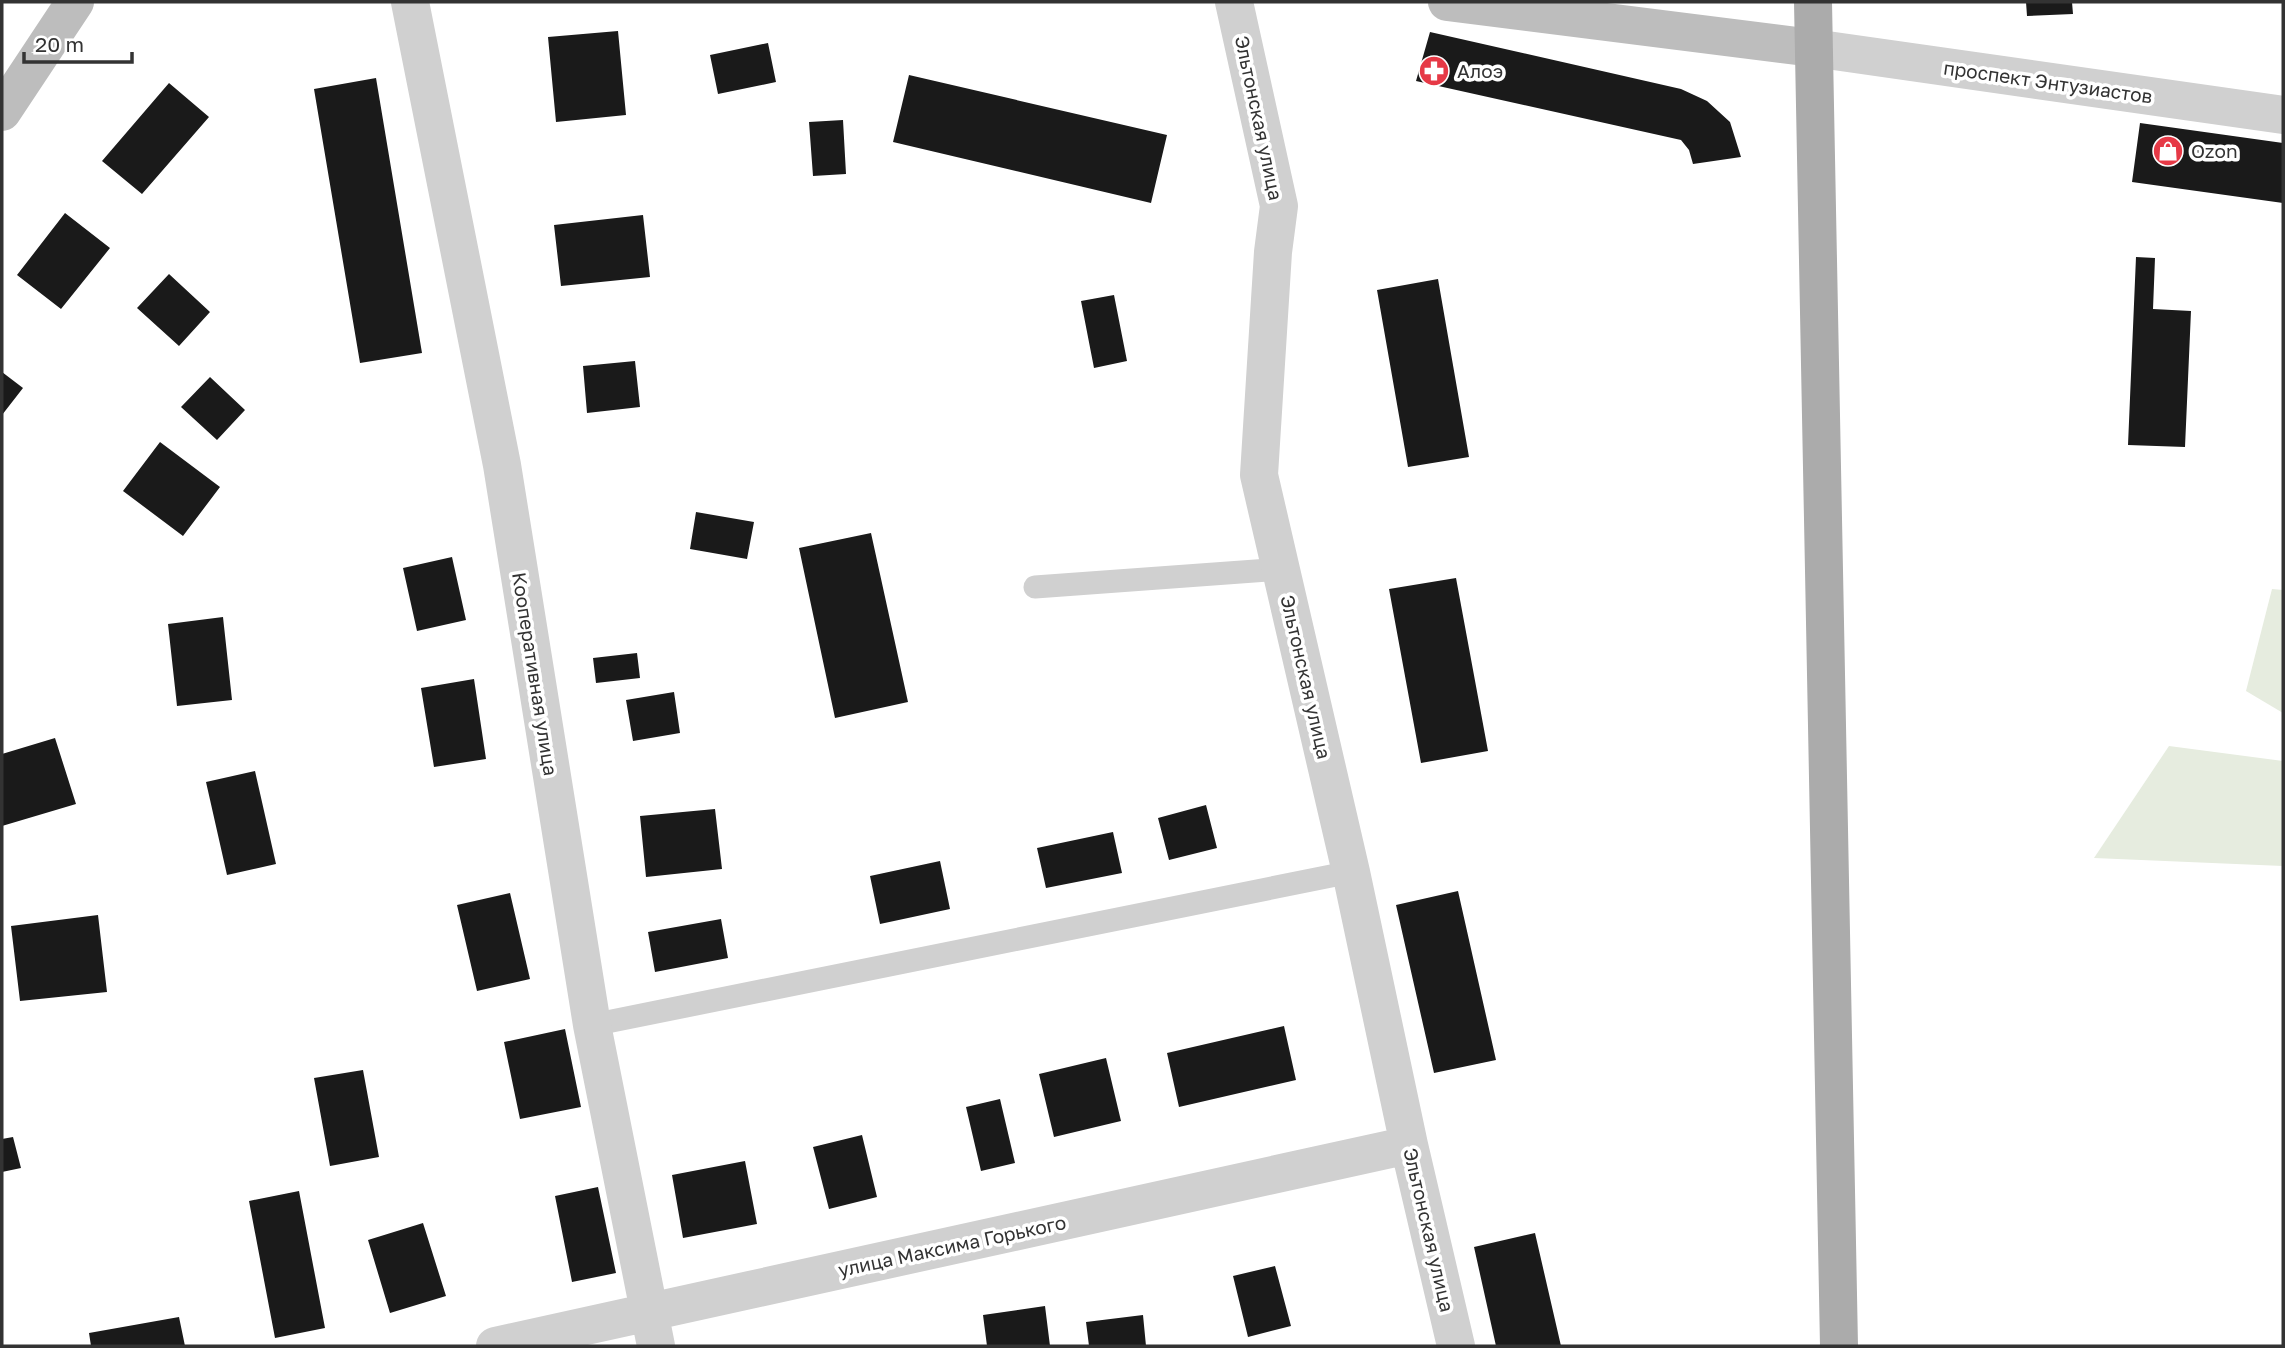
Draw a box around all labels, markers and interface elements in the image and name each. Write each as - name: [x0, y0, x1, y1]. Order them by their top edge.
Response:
- scale bar: [24, 21, 133, 65]
- text: 20 m: [35, 31, 84, 57]
- street label: Эльтонская улица: [1231, 33, 1288, 202]
- pharmacy icon: Алоэ: [1417, 54, 1451, 88]
- street label: проспект Энтузиастов: [1942, 55, 2154, 108]
- place label: Алоэ: [1457, 59, 1503, 82]
- shop icon: Ozon: [2151, 134, 2185, 168]
- place label: Ozon: [2191, 139, 2238, 162]
- street label: Кооперативная улица: [508, 571, 563, 777]
- street label: Эльтонская улица: [1276, 593, 1337, 761]
- street label: Эльтонская улица: [1399, 1146, 1460, 1314]
- street label: улица Максима Горького: [836, 1210, 1068, 1281]

